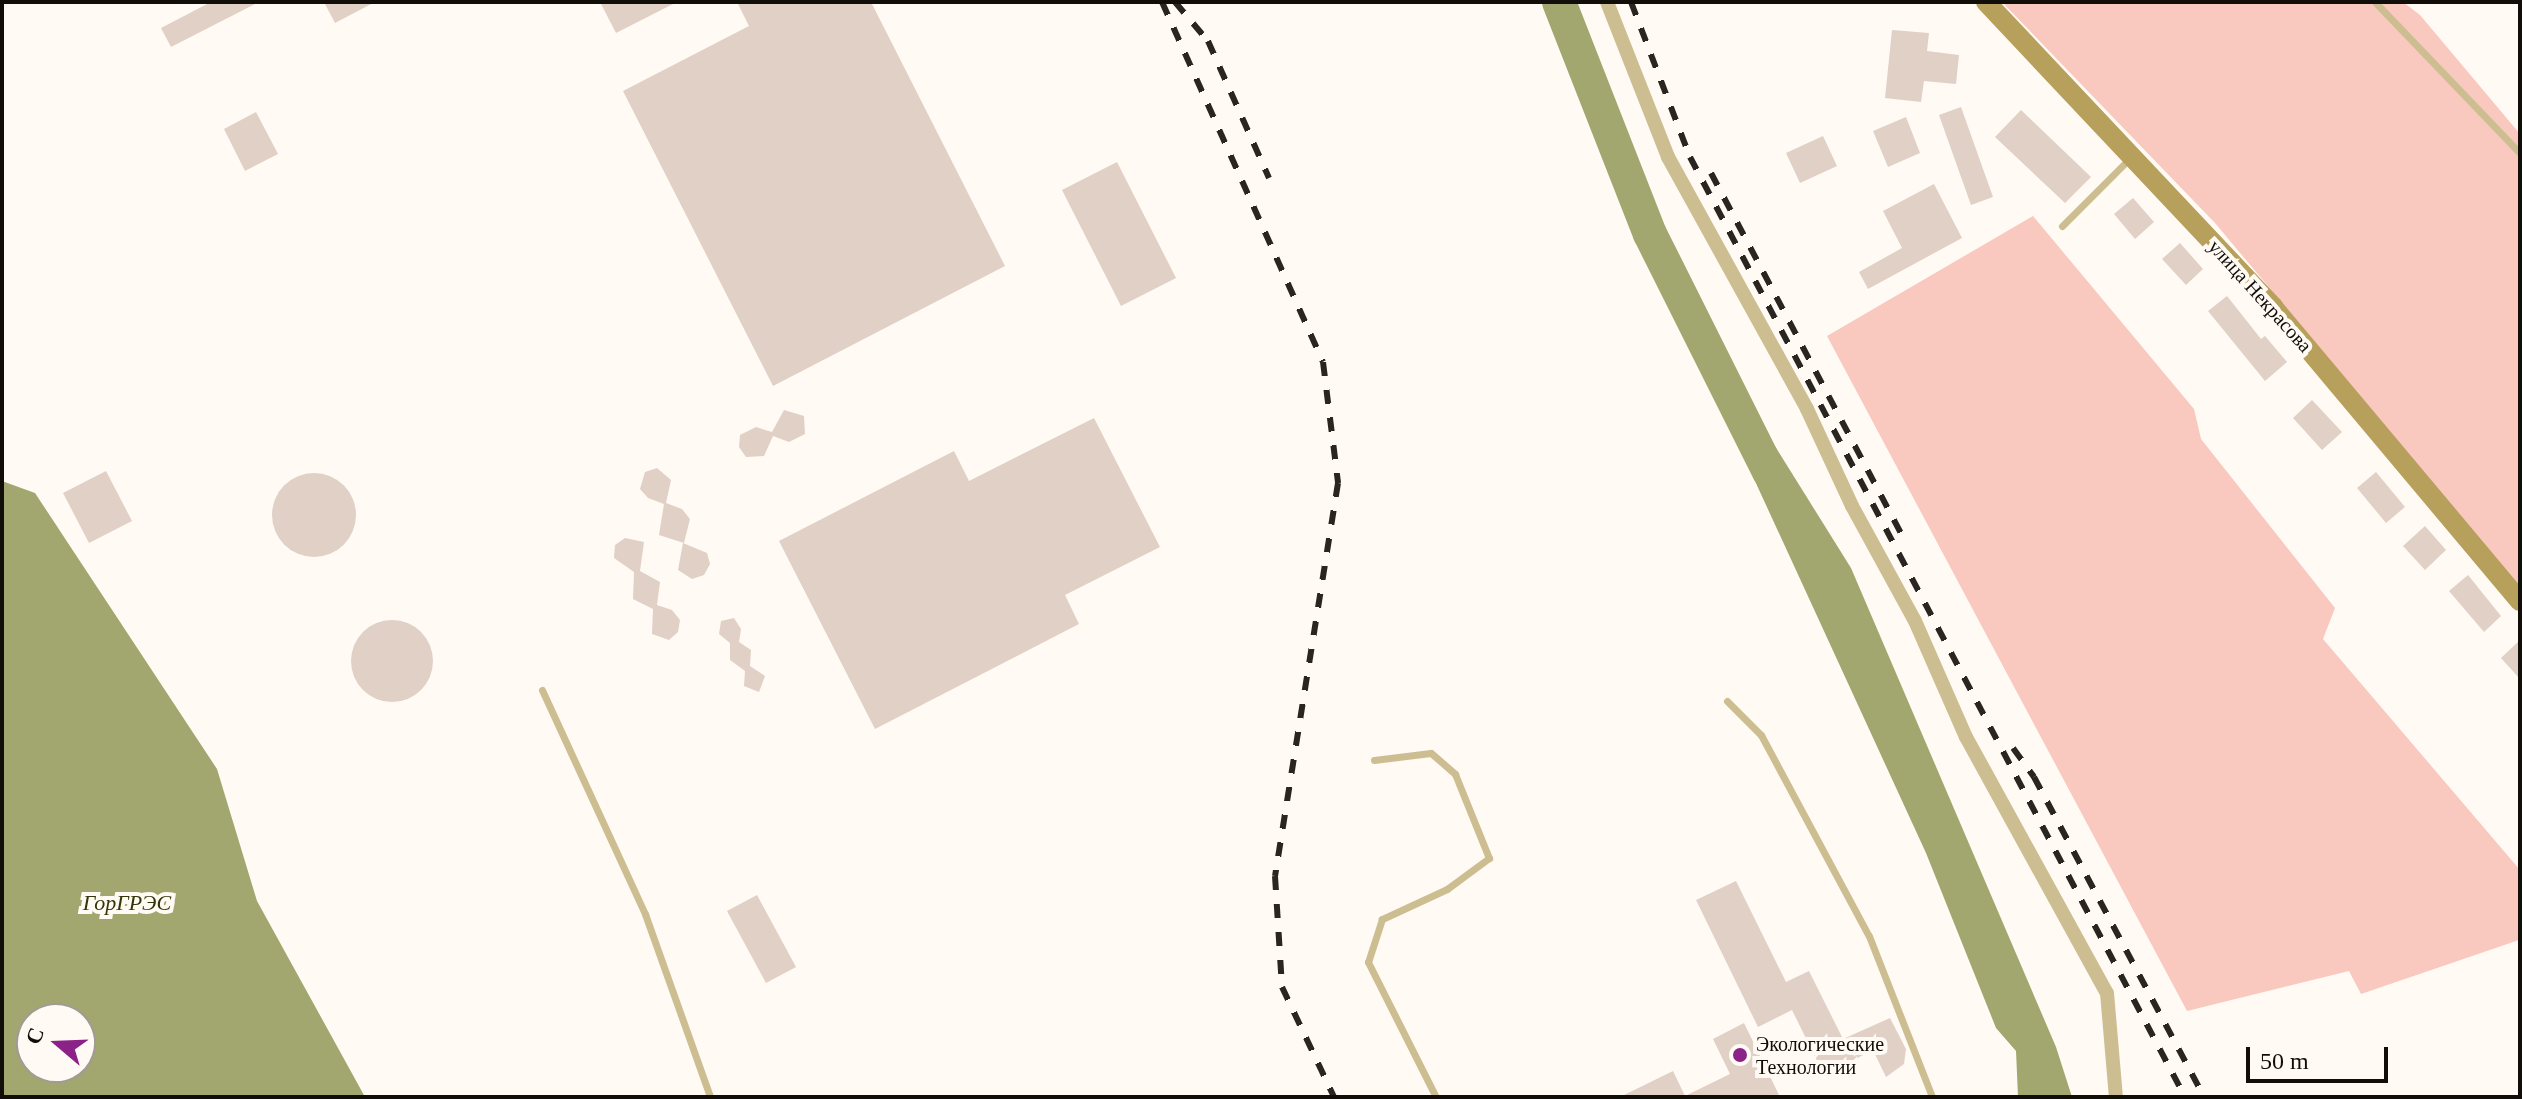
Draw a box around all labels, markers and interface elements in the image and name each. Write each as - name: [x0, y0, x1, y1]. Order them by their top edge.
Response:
- street label: улица Некрасова: [2203, 235, 2317, 357]
- water label: ГорГРЭС: [83, 890, 171, 916]
- north arrow: [16, 1003, 96, 1083]
- text: С: [20, 1024, 49, 1047]
- scale bar: [2250, 1031, 2392, 1081]
- place label: Экологические Технологии: [1756, 1032, 1884, 1079]
- marker: Экологические Технологии: [1731, 1046, 1749, 1064]
- text: 50 m: [2260, 1048, 2309, 1074]

